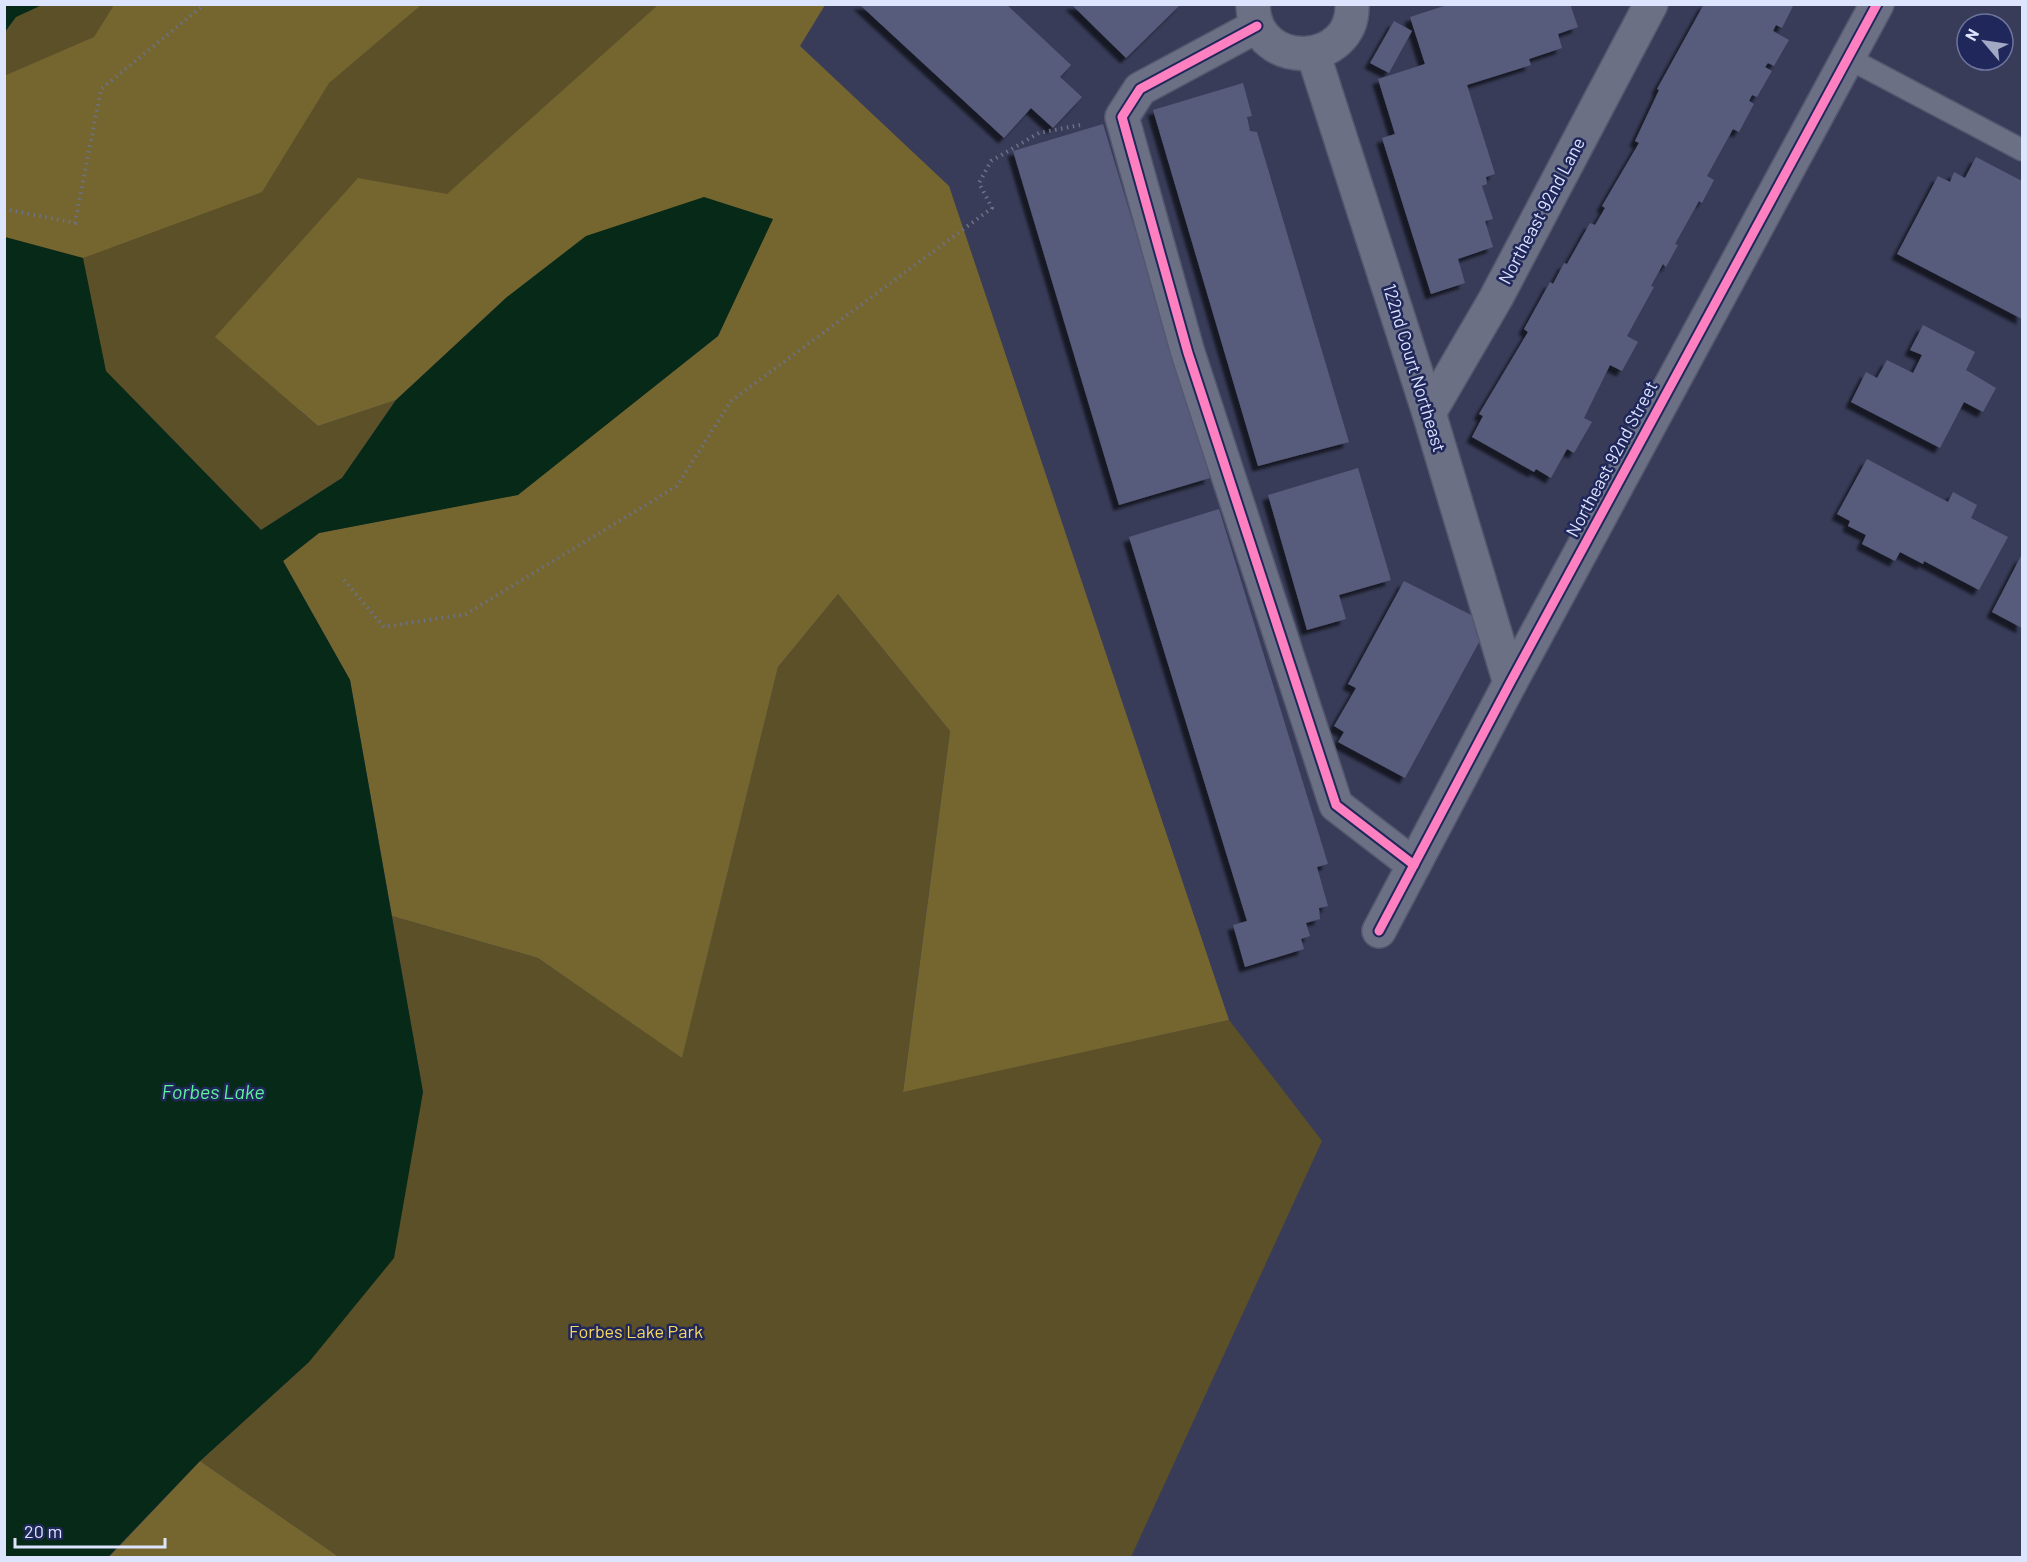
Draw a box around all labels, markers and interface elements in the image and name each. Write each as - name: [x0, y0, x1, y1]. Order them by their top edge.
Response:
- north arrow: [1955, 12, 2015, 72]
- text: N: [1961, 25, 1982, 44]
- street label: Northeast 92nd Lane: [1493, 133, 1589, 288]
- street label: 122nd Court Northeast: [1379, 281, 1451, 454]
- street label: Northeast 92nd Street: [1561, 377, 1662, 540]
- water label: Forbes Lake: [162, 1079, 264, 1103]
- park label: Forbes Lake Park: [569, 1320, 703, 1342]
- scale bar: [15, 1511, 165, 1549]
- text: 20 m: [24, 1520, 62, 1542]

